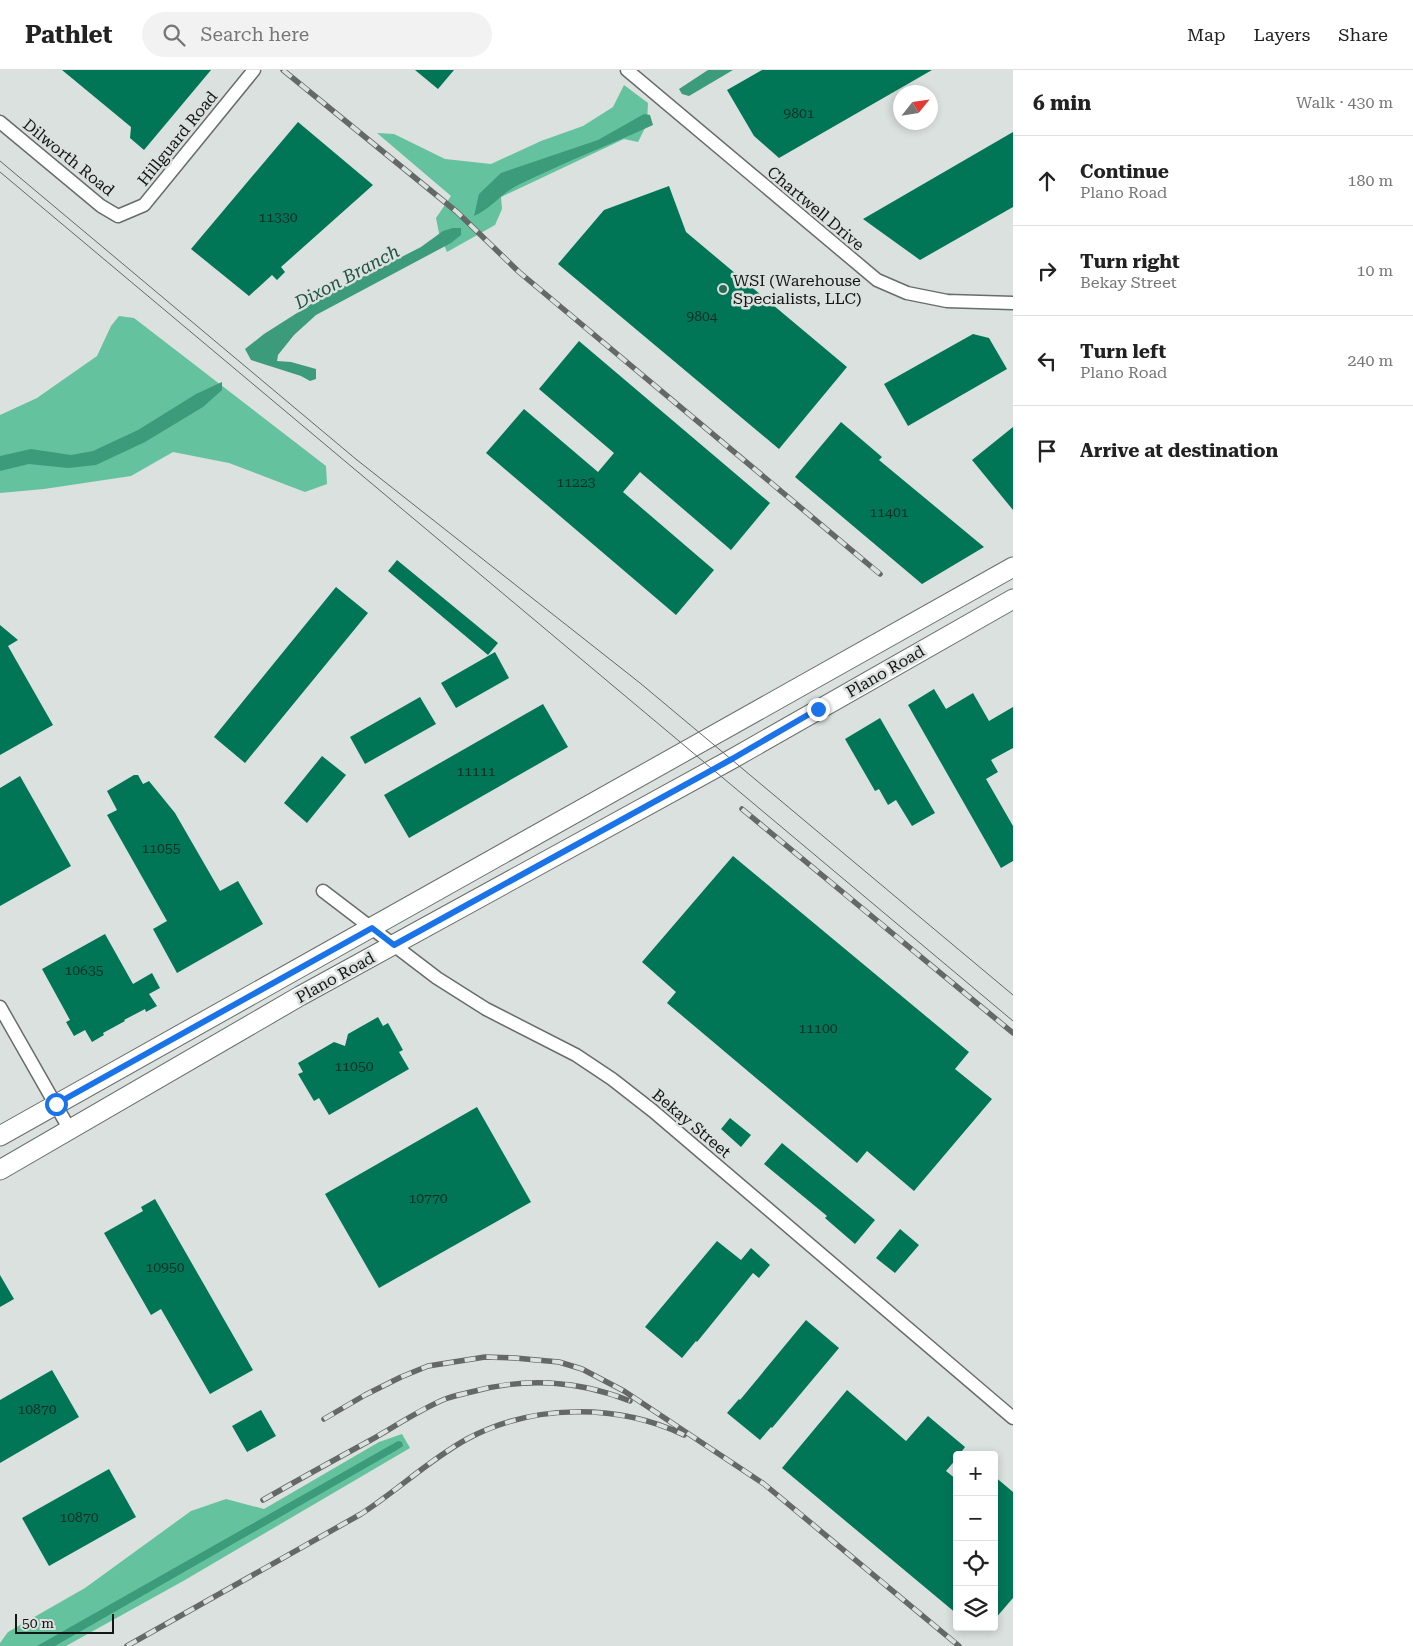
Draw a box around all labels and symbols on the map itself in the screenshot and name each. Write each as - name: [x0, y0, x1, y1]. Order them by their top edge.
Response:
- north arrow: [893, 85, 938, 130]
- street label: Hillguard Road: [133, 87, 221, 189]
- house number: 9801: [783, 105, 815, 121]
- street label: Dilworth Road: [19, 115, 118, 200]
- street label: Chartwell Drive: [763, 162, 868, 255]
- house number: 11330: [258, 209, 298, 225]
- water label: Dixon Branch: [290, 240, 403, 313]
- place label: WSI (Warehouse Specialists, LLC): [733, 271, 861, 308]
- marker: WSI (Warehouse Specialists, LLC): [717, 283, 729, 295]
- house number: 9804: [686, 308, 718, 324]
- house number: 11223: [556, 474, 596, 490]
- house number: 11401: [869, 504, 909, 520]
- street label: Plano Road: [843, 641, 928, 701]
- route end: [807, 698, 830, 721]
- house number: 11111: [456, 763, 496, 779]
- house number: 11055: [141, 840, 181, 856]
- street label: Plano Road: [292, 948, 378, 1007]
- house number: 10635: [64, 962, 104, 978]
- house number: 11100: [798, 1020, 838, 1036]
- house number: 11050: [334, 1058, 374, 1074]
- street label: Bekay Street: [649, 1085, 735, 1162]
- route start: [45, 1093, 68, 1116]
- house number: 10770: [408, 1190, 448, 1206]
- house number: 10950: [145, 1259, 185, 1275]
- house number: 10870: [17, 1401, 57, 1417]
- house number: 10870: [59, 1509, 99, 1525]
- scale bar: [15, 1611, 114, 1634]

